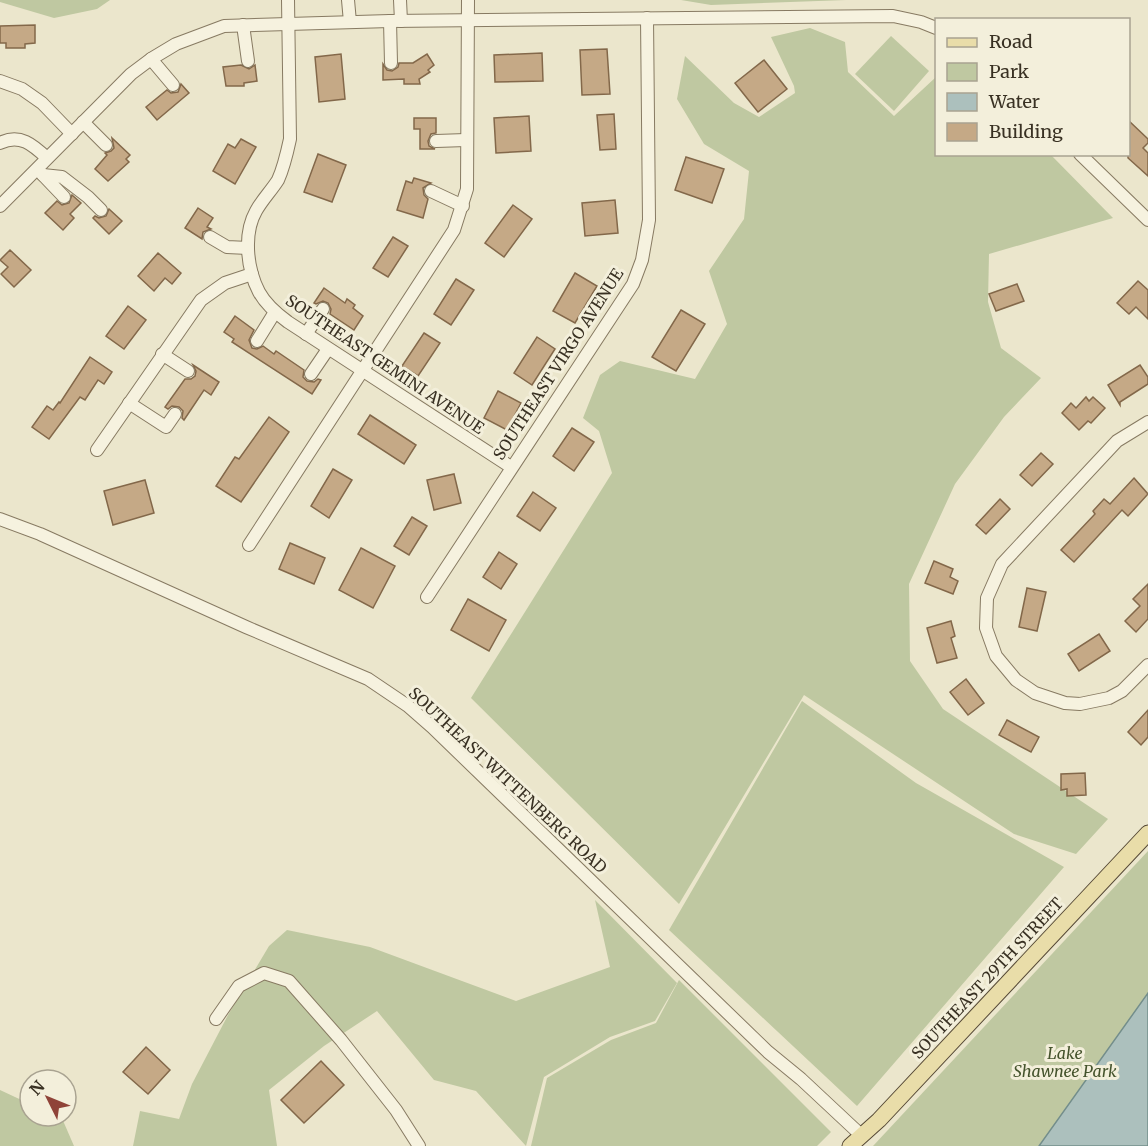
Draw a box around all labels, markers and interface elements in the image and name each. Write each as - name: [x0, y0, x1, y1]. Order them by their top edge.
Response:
- legend: [935, 18, 1130, 156]
- text: Road: [989, 30, 1033, 53]
- text: Park: [989, 60, 1030, 83]
- text: Water: [988, 90, 1040, 113]
- text: Building: [989, 120, 1063, 143]
- street label: SOUTHEAST VIRGO AVENUE: [489, 264, 628, 463]
- street label: SOUTHEAST GEMINI AVENUE: [282, 290, 489, 438]
- street label: SOUTHEAST WITTENBERG ROAD: [405, 683, 611, 877]
- street label: SOUTHEAST 29TH STREET: [907, 893, 1067, 1063]
- park label: Lake Shawnee Park: [1013, 1043, 1117, 1081]
- north arrow: [18, 1068, 78, 1128]
- text: N: [25, 1076, 49, 1099]

